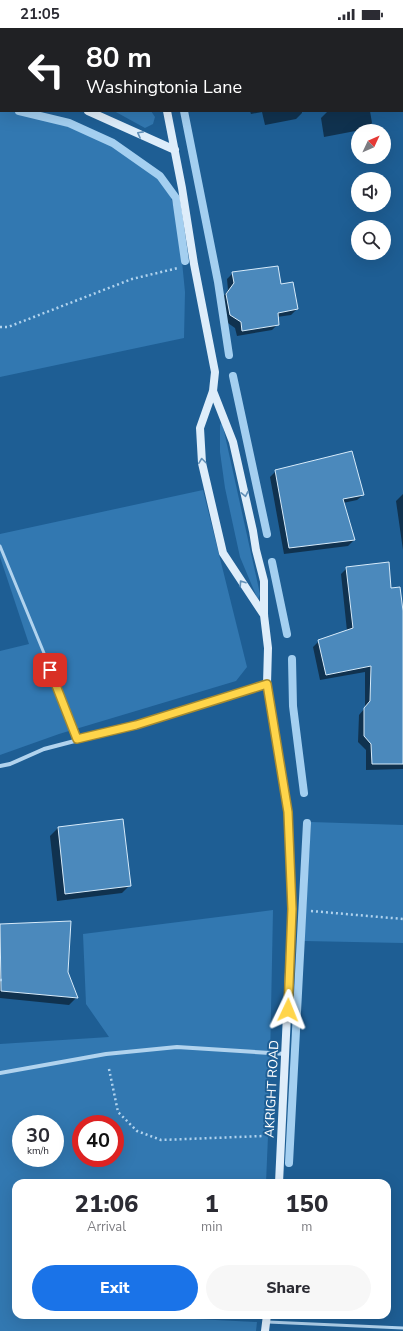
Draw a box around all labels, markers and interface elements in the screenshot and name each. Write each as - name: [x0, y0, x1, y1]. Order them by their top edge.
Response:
- text: 21:05: [20, 4, 60, 24]
- text: 80 m: [86, 39, 152, 77]
- icon: left: [20, 44, 72, 96]
- text: Washingtonia Lane: [86, 75, 242, 99]
- north arrow: [351, 124, 391, 164]
- map controls: [351, 124, 391, 260]
- one-way arrow: [136, 131, 144, 138]
- button: sound: [351, 172, 391, 212]
- button: search: [351, 220, 391, 260]
- one-way arrow: [198, 458, 207, 464]
- one-way arrow: [241, 491, 249, 498]
- one-way arrow: [240, 580, 247, 587]
- pin: [33, 653, 67, 687]
- icon: arrive: [39, 659, 61, 681]
- position arrow: [267, 989, 309, 1031]
- street label: AKRIGHT ROAD: [260, 1040, 284, 1138]
- speed limit sign: 40: [72, 1115, 124, 1167]
- text: 30: [26, 1122, 50, 1149]
- text: km/h: [27, 1144, 49, 1158]
- text: 21:06: [75, 1188, 138, 1220]
- text: 1: [205, 1188, 219, 1220]
- text: 150: [285, 1188, 328, 1220]
- text: Arrival: [87, 1218, 126, 1236]
- text: min: [201, 1218, 223, 1236]
- text: m: [301, 1218, 312, 1236]
- button: Exit: [32, 1265, 198, 1311]
- button: Share: [206, 1265, 371, 1311]

